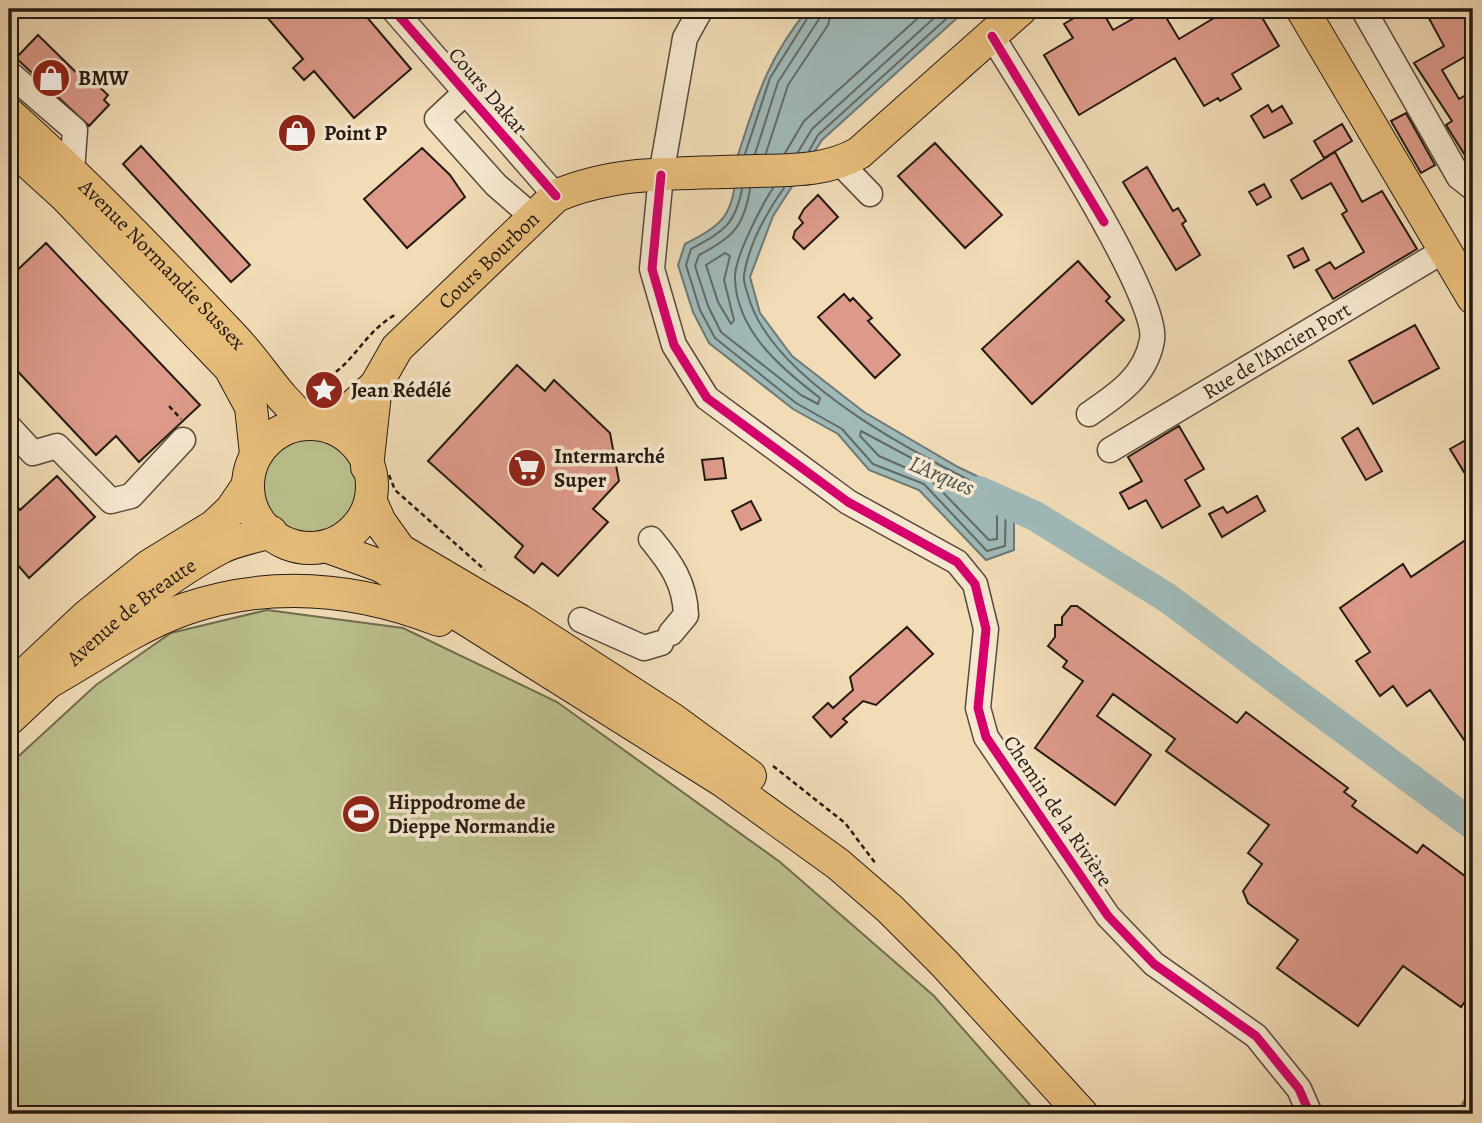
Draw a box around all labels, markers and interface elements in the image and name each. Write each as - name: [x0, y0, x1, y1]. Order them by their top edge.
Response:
- street label: Cours Dakar: [442, 41, 534, 141]
- shop icon: BMW: [30, 57, 72, 99]
- place label: BMW: [78, 64, 130, 92]
- shop icon: Point P: [276, 112, 318, 154]
- place label: Point P: [324, 119, 387, 147]
- street label: Avenue Normandie Sussex: [72, 172, 252, 356]
- street label: Cours Bourbon: [432, 205, 545, 315]
- street label: Rue de l'Ancien Port: [1197, 295, 1356, 406]
- place icon: Jean Rédélé: [303, 369, 345, 411]
- place label: Jean Rédélé: [351, 376, 452, 404]
- place label: Intermarché Super: [554, 442, 665, 494]
- supermarket icon: Intermarché Super: [506, 447, 548, 489]
- water label: L'Arques: [904, 448, 979, 503]
- street label: Avenue de Breaute: [60, 551, 201, 673]
- street label: Chemin de la Rivière: [997, 730, 1119, 892]
- place label: Hippodrome de Dieppe Normandie: [388, 788, 556, 840]
- sports icon: Hippodrome de Dieppe Normandie: [340, 793, 382, 835]

